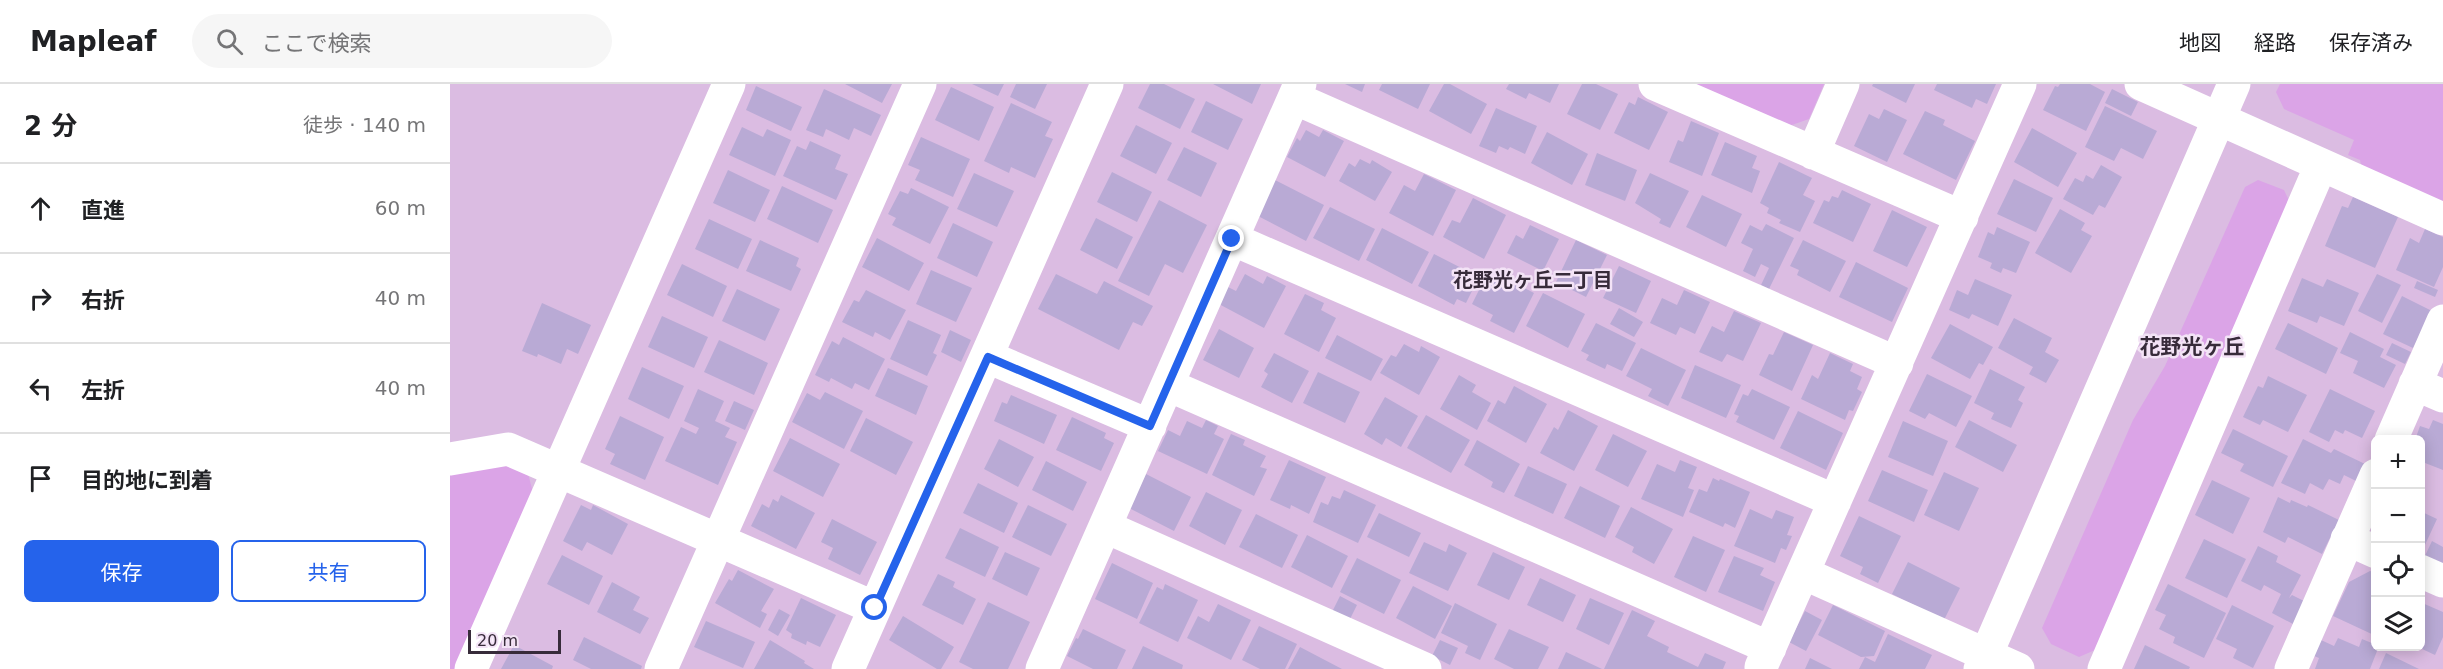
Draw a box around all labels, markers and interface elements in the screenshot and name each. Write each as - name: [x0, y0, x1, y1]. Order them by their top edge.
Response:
- search box: [192, 14, 612, 68]
- text: Mapleaf: [30, 25, 156, 58]
- icon: search: [213, 25, 246, 58]
- text: ここで検索: [261, 31, 371, 56]
- text: 地図: [2179, 31, 2221, 55]
- text: 経路: [2254, 31, 2296, 55]
- text: 保存済み: [2329, 31, 2413, 55]
- text: 2 分: [24, 111, 77, 141]
- text: 徒歩 · 140 m: [303, 113, 426, 137]
- icon: ahead: [24, 192, 57, 225]
- text: 60 m: [375, 196, 426, 220]
- text: 直進: [81, 198, 125, 223]
- route end: [1218, 225, 1244, 251]
- district label: 花野光ヶ丘二丁目: [1453, 268, 1613, 292]
- icon: right: [24, 282, 57, 315]
- text: 40 m: [375, 286, 426, 310]
- text: 右折: [81, 288, 125, 313]
- district label: 花野光ヶ丘: [2140, 335, 2245, 359]
- icon: left: [24, 372, 57, 405]
- text: 40 m: [375, 376, 426, 400]
- text: 左折: [81, 378, 125, 403]
- map controls: [2371, 435, 2425, 651]
- button: +: [2371, 435, 2425, 489]
- icon: arrive: [24, 462, 57, 495]
- text: 目的地に到着: [81, 468, 213, 493]
- button: −: [2371, 489, 2425, 543]
- button: 保存: [24, 540, 219, 602]
- button: 共有: [231, 540, 426, 602]
- button: locate: [2371, 543, 2425, 597]
- route start: [861, 594, 887, 620]
- button: layers: [2371, 597, 2425, 651]
- scale bar: [468, 627, 561, 654]
- text: 20 m: [477, 631, 518, 650]

